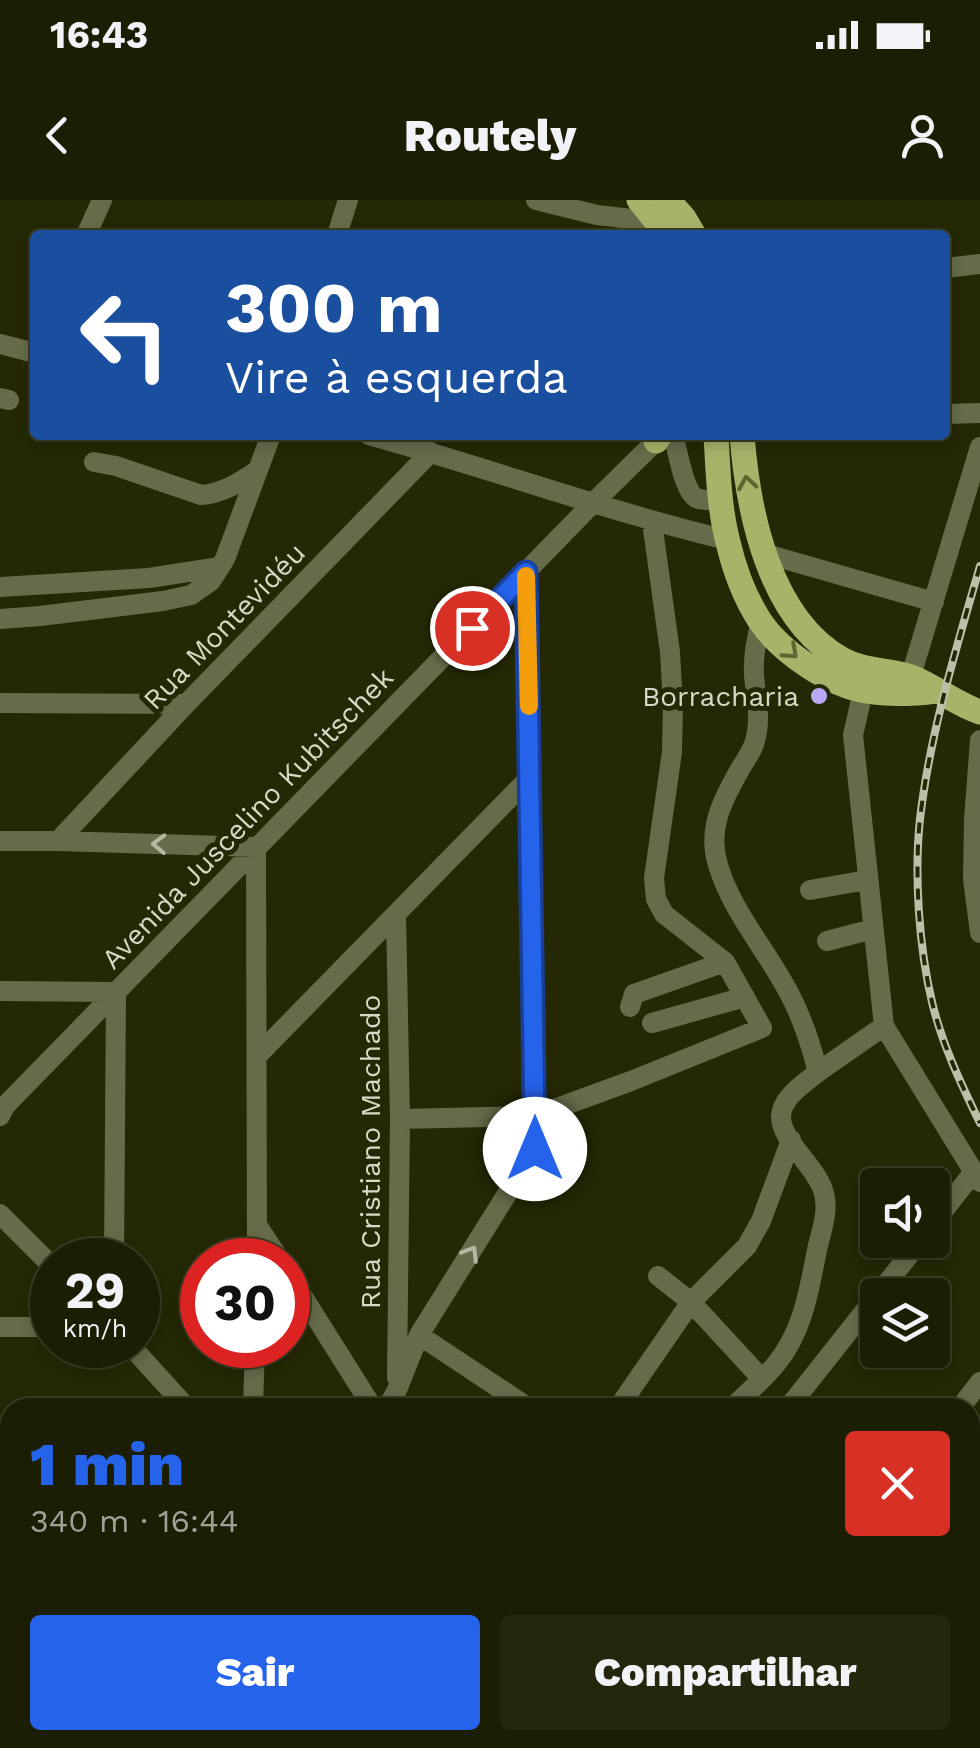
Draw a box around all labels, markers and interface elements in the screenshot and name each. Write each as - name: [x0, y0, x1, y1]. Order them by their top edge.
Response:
- text: 16:43: [50, 13, 148, 57]
- icon: back: [30, 108, 85, 163]
- icon: person: [895, 108, 950, 163]
- text: Routely: [404, 109, 576, 162]
- text: 300 m: [225, 267, 443, 349]
- icon: left: [60, 270, 190, 400]
- text: Vire à esquerda: [225, 351, 568, 404]
- one-way arrow: [737, 475, 758, 491]
- street label: Rua Montevidéu: [137, 536, 312, 716]
- pin: [430, 586, 515, 671]
- icon: arrive: [445, 601, 500, 656]
- one-way arrow: [780, 640, 798, 658]
- street label: Avenida Juscelino Kubitschek: [95, 661, 400, 976]
- place label: Borracharia: [642, 680, 799, 713]
- marker: Borracharia: [808, 685, 830, 707]
- one-way arrow: [150, 834, 166, 855]
- street label: Rua Cristiano Machado: [354, 995, 387, 1309]
- position arrow: [483, 1097, 587, 1201]
- map controls: [860, 1168, 950, 1368]
- button: sound: [860, 1168, 950, 1258]
- speed limit sign: 30: [180, 1238, 310, 1368]
- one-way arrow: [458, 1246, 477, 1264]
- text: 29: [65, 1261, 125, 1320]
- button: layers: [860, 1278, 950, 1368]
- text: km/h: [63, 1314, 127, 1343]
- text: 1 min: [30, 1429, 184, 1500]
- button: close: [845, 1431, 950, 1536]
- text: 340 m · 16:44: [30, 1502, 238, 1540]
- button: Sair: [30, 1615, 480, 1730]
- button: Compartilhar: [500, 1615, 950, 1730]

